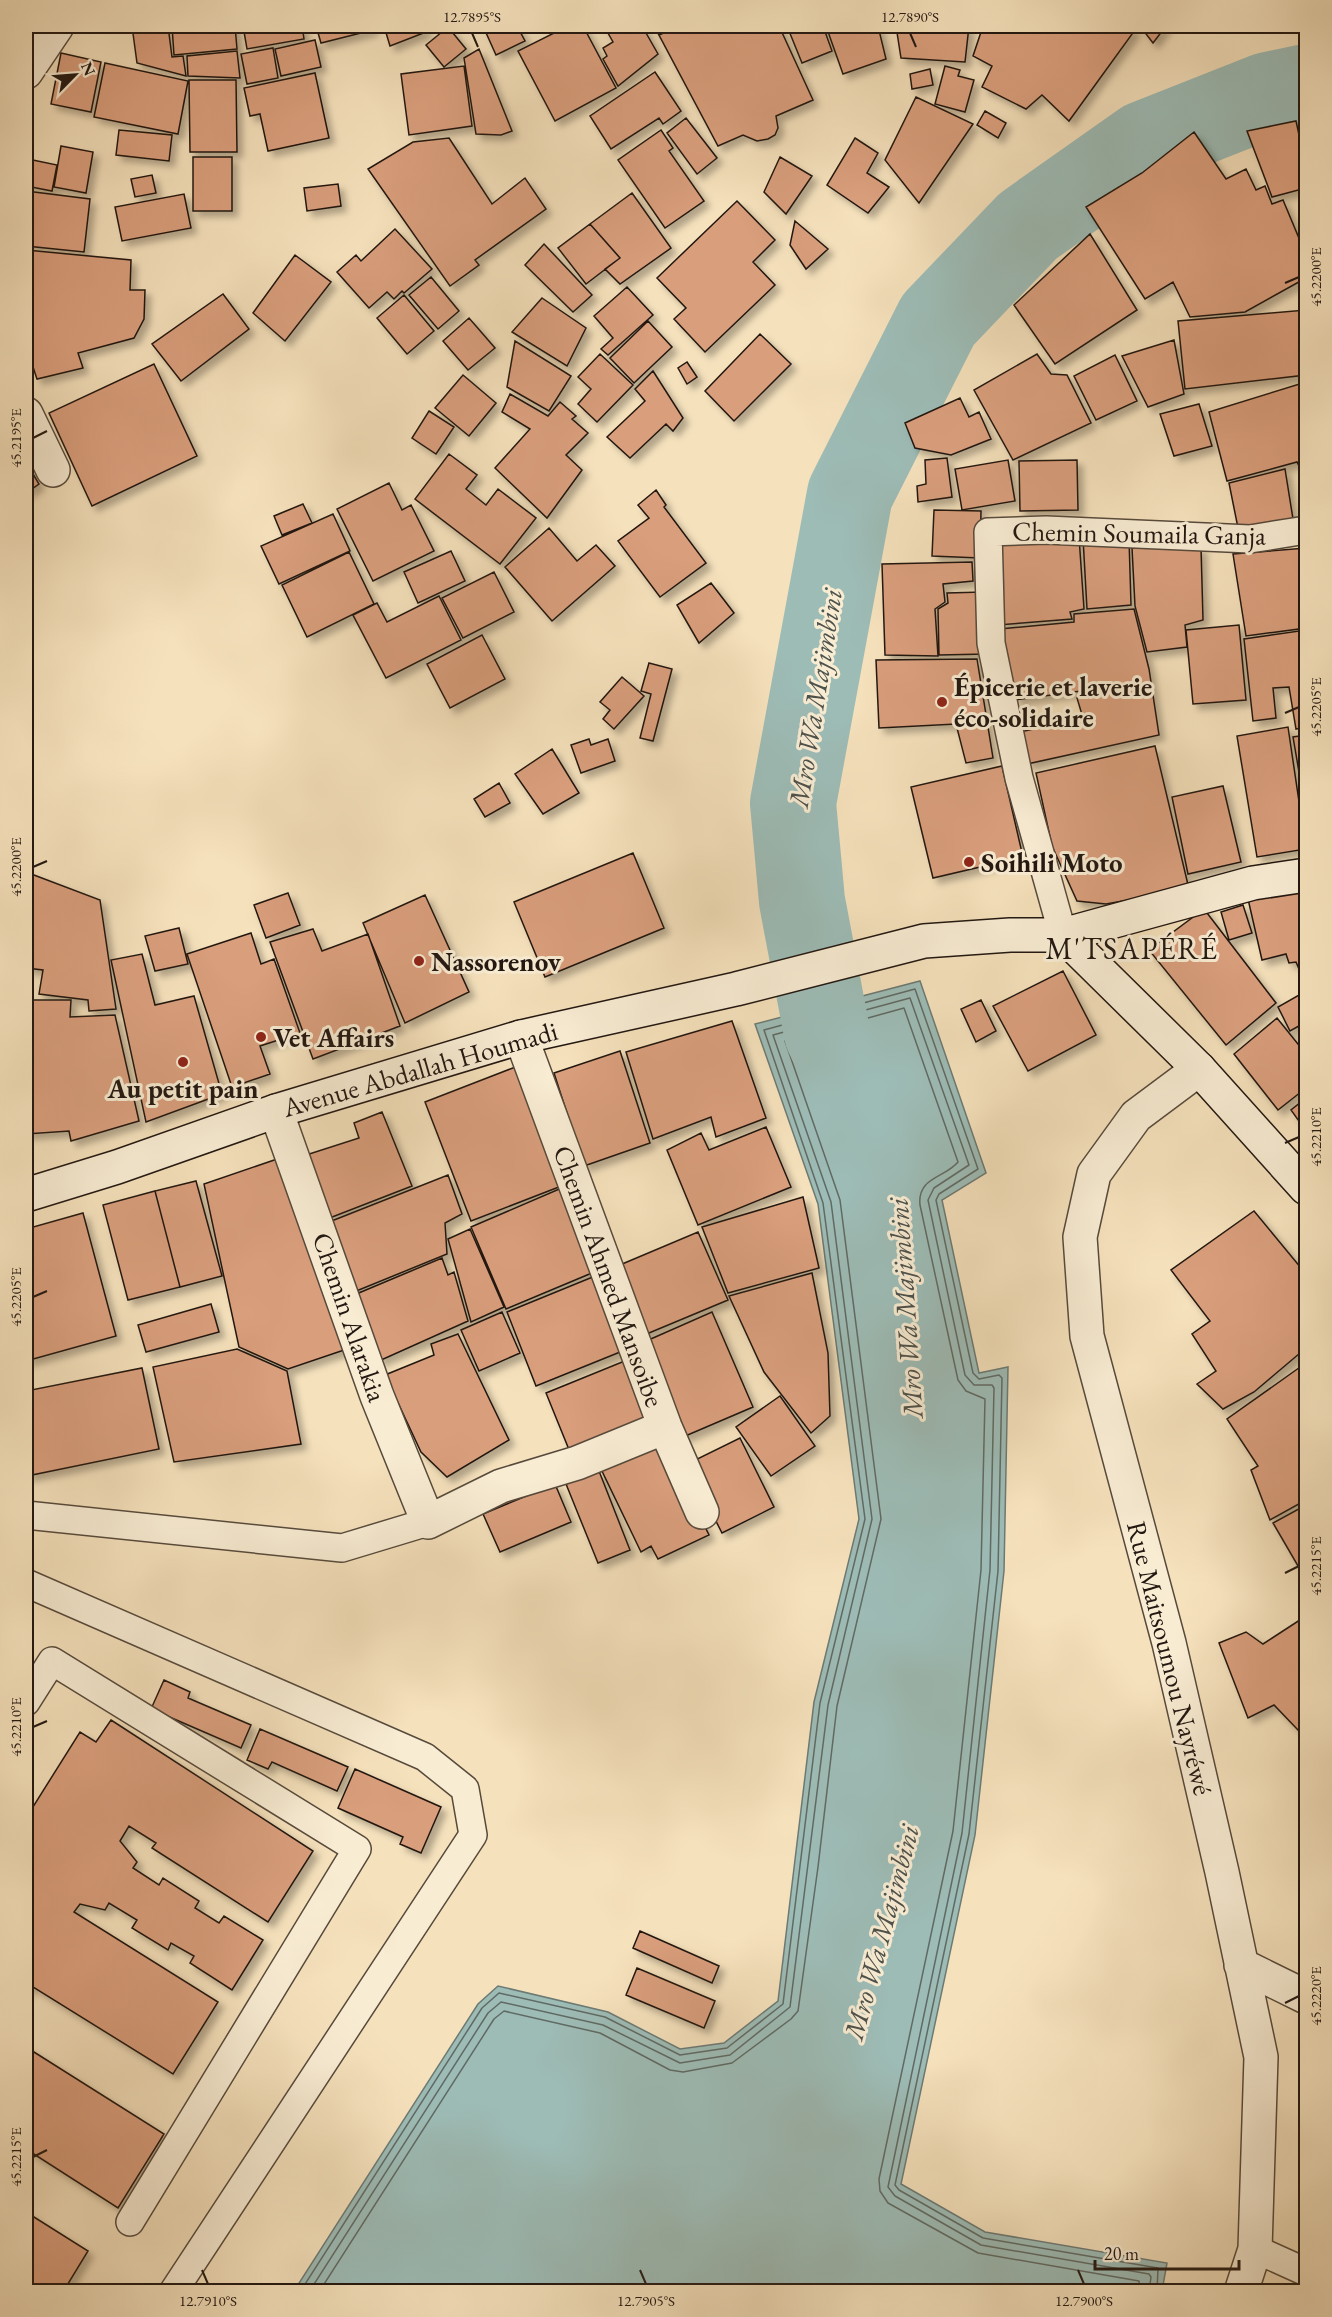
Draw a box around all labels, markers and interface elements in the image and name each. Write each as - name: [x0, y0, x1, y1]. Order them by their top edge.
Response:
- text: 12.7895°S: [443, 7, 501, 26]
- text: 12.7890°S: [881, 7, 939, 26]
- north arrow: [45, 45, 105, 105]
- text: N: [76, 59, 100, 79]
- text: 45.2200°E: [1306, 247, 1325, 307]
- text: 45.2195°E: [6, 408, 25, 468]
- street label: Chemin Soumaila Ganja: [1012, 513, 1266, 553]
- water label: Mro Wa Majimbini: [780, 584, 850, 812]
- place label: Épicerie et laverie éco-solidaire: [954, 669, 1152, 735]
- text: 45.2205°E: [1306, 677, 1325, 737]
- marker: Épicerie et laverie éco-solidaire: [935, 695, 949, 709]
- text: 45.2200°E: [6, 837, 25, 897]
- place label: Soihili Moto: [981, 845, 1123, 880]
- marker: Soihili Moto: [962, 855, 976, 869]
- district label: M'TSAPÉRÉ: [1045, 929, 1219, 968]
- place label: Nassorenov: [431, 944, 562, 979]
- marker: Nassorenov: [412, 954, 426, 968]
- street label: Avenue Abdallah Houmadi: [277, 1013, 562, 1125]
- place label: Vet Affairs: [273, 1020, 394, 1055]
- marker: Vet Affairs: [254, 1030, 268, 1044]
- marker: Au petit pain: [176, 1055, 190, 1069]
- place label: Au petit pain: [107, 1071, 259, 1106]
- text: 45.2210°E: [1306, 1107, 1325, 1167]
- street label: Chemin Ahmed Mansoibe: [545, 1140, 673, 1412]
- water label: Mro Wa Majimbini: [879, 1195, 931, 1421]
- street label: Chemin Alarakia: [305, 1228, 395, 1406]
- text: 45.2205°E: [6, 1267, 25, 1327]
- street label: Rue Maitsoumou Nayréwé: [1119, 1517, 1221, 1799]
- text: 45.2215°E: [1306, 1536, 1325, 1596]
- text: 45.2210°E: [6, 1697, 25, 1757]
- water label: Mro Wa Majimbini: [835, 1819, 927, 2045]
- text: 45.2220°E: [1306, 1966, 1325, 2026]
- text: 45.2215°E: [6, 2127, 25, 2187]
- scale bar: [1095, 2233, 1239, 2271]
- text: 20 m: [1104, 2242, 1139, 2265]
- text: 12.7910°S: [179, 2291, 237, 2310]
- text: 12.7905°S: [617, 2291, 675, 2310]
- text: 12.7900°S: [1055, 2291, 1113, 2310]

